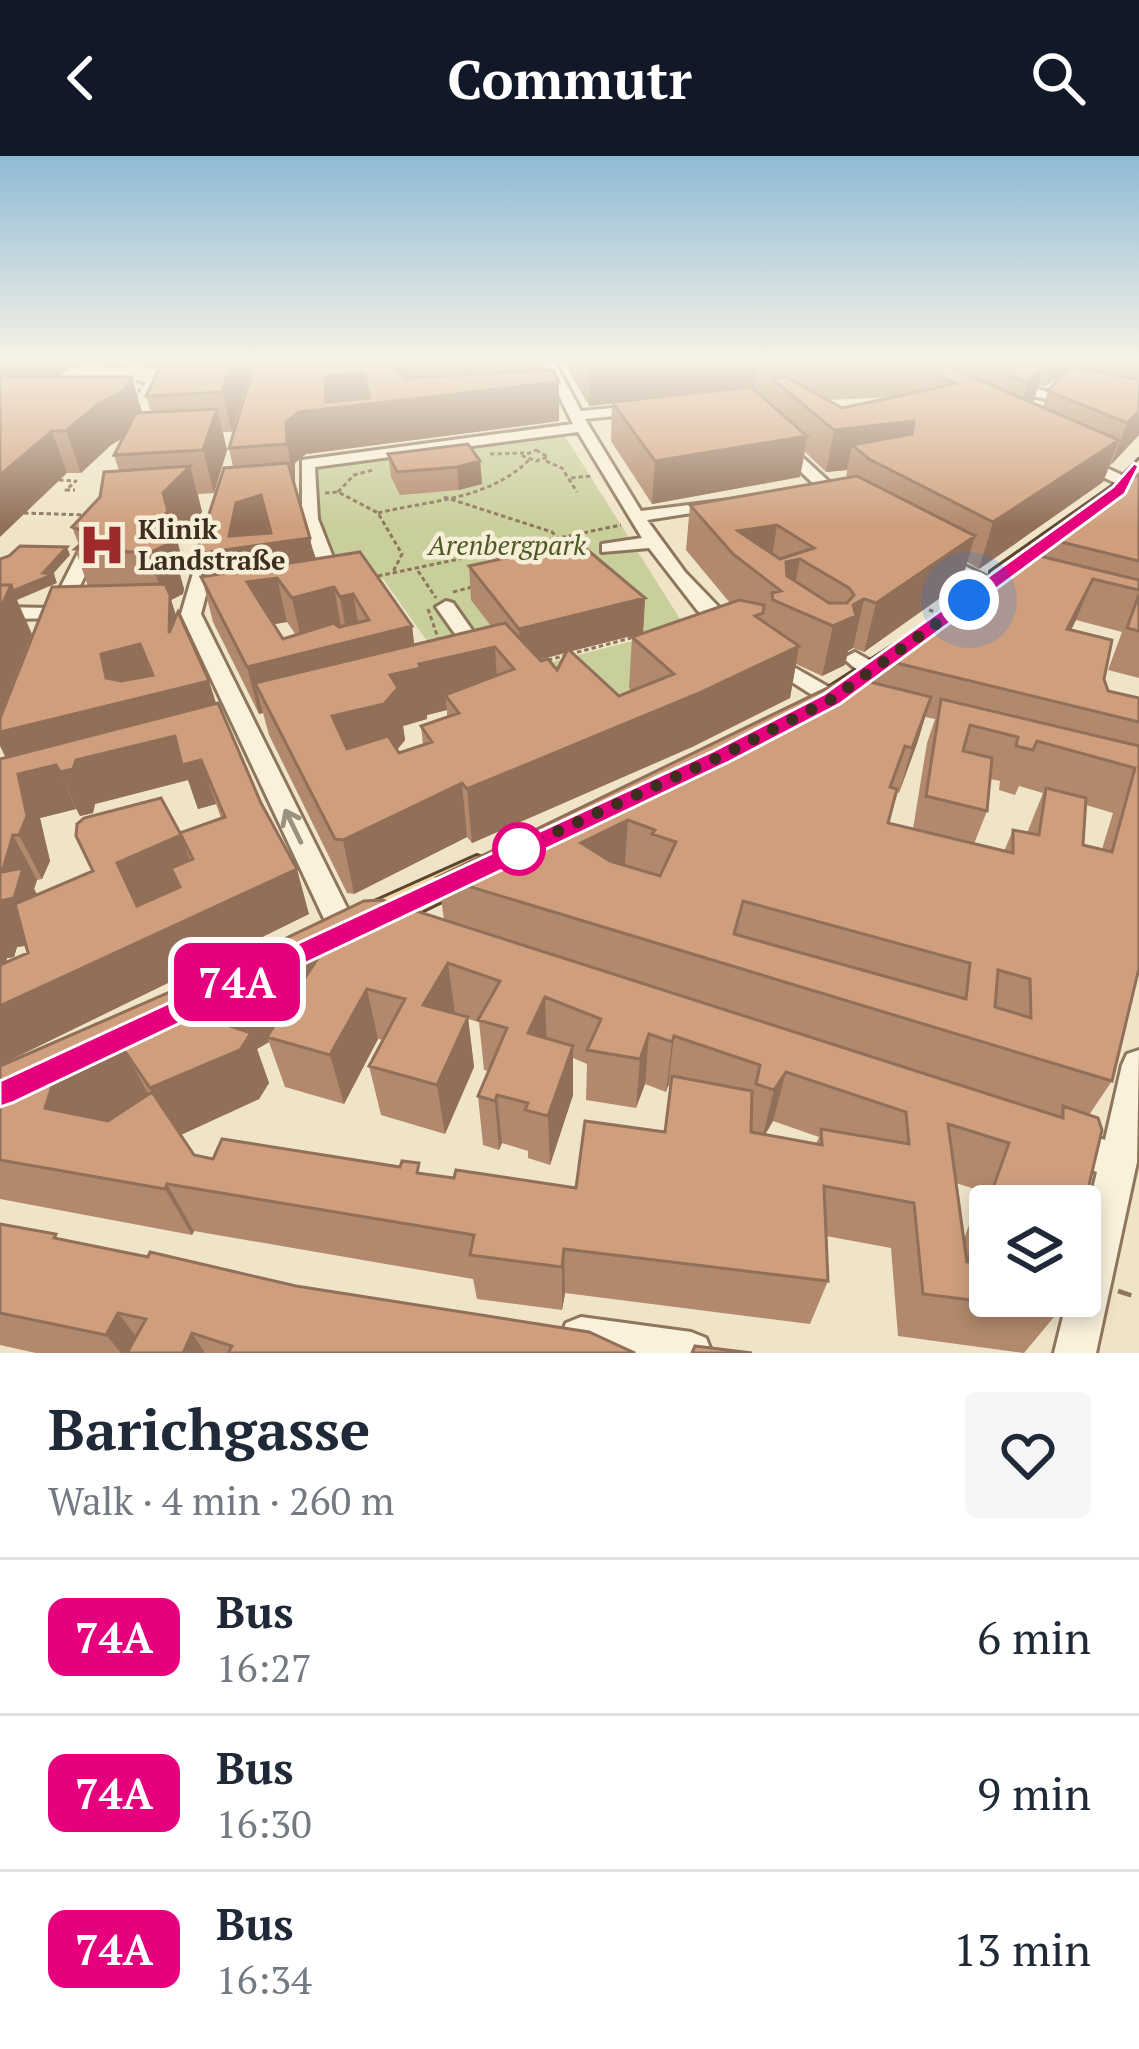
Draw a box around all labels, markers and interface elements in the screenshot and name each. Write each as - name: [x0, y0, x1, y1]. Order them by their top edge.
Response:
- text: Commutr: [447, 43, 692, 114]
- icon: back: [48, 45, 114, 111]
- icon: search: [1025, 45, 1091, 111]
- place label: Klinik Landstraße: [138, 511, 285, 578]
- hospital icon: Klinik Landstraße: [77, 520, 127, 570]
- park label: Arenbergpark: [426, 527, 587, 563]
- your location: [939, 570, 999, 630]
- one-way arrow: [281, 809, 303, 845]
- unlabelled marker: [494, 824, 544, 874]
- line badge: 74A: [168, 943, 306, 1021]
- text: 74A: [198, 954, 276, 1010]
- map controls: [969, 1185, 1101, 1317]
- button: layers: [969, 1185, 1101, 1317]
- text: Barichgasse: [48, 1391, 370, 1466]
- button: heart: [965, 1392, 1091, 1518]
- text: Walk · 4 min · 260 m: [48, 1474, 394, 1526]
- text: Bus: [216, 1581, 294, 1641]
- text: 6 min: [977, 1607, 1091, 1667]
- text: 74A: [75, 1609, 153, 1665]
- text: 16:27: [216, 1641, 312, 1693]
- text: Bus: [216, 1737, 294, 1797]
- text: 9 min: [977, 1763, 1091, 1823]
- text: 74A: [75, 1765, 153, 1821]
- text: 16:30: [216, 1797, 312, 1849]
- text: Bus: [216, 1893, 294, 1953]
- text: 13 min: [953, 1919, 1091, 1979]
- text: 74A: [75, 1921, 153, 1977]
- text: 16:34: [216, 1953, 312, 2005]

